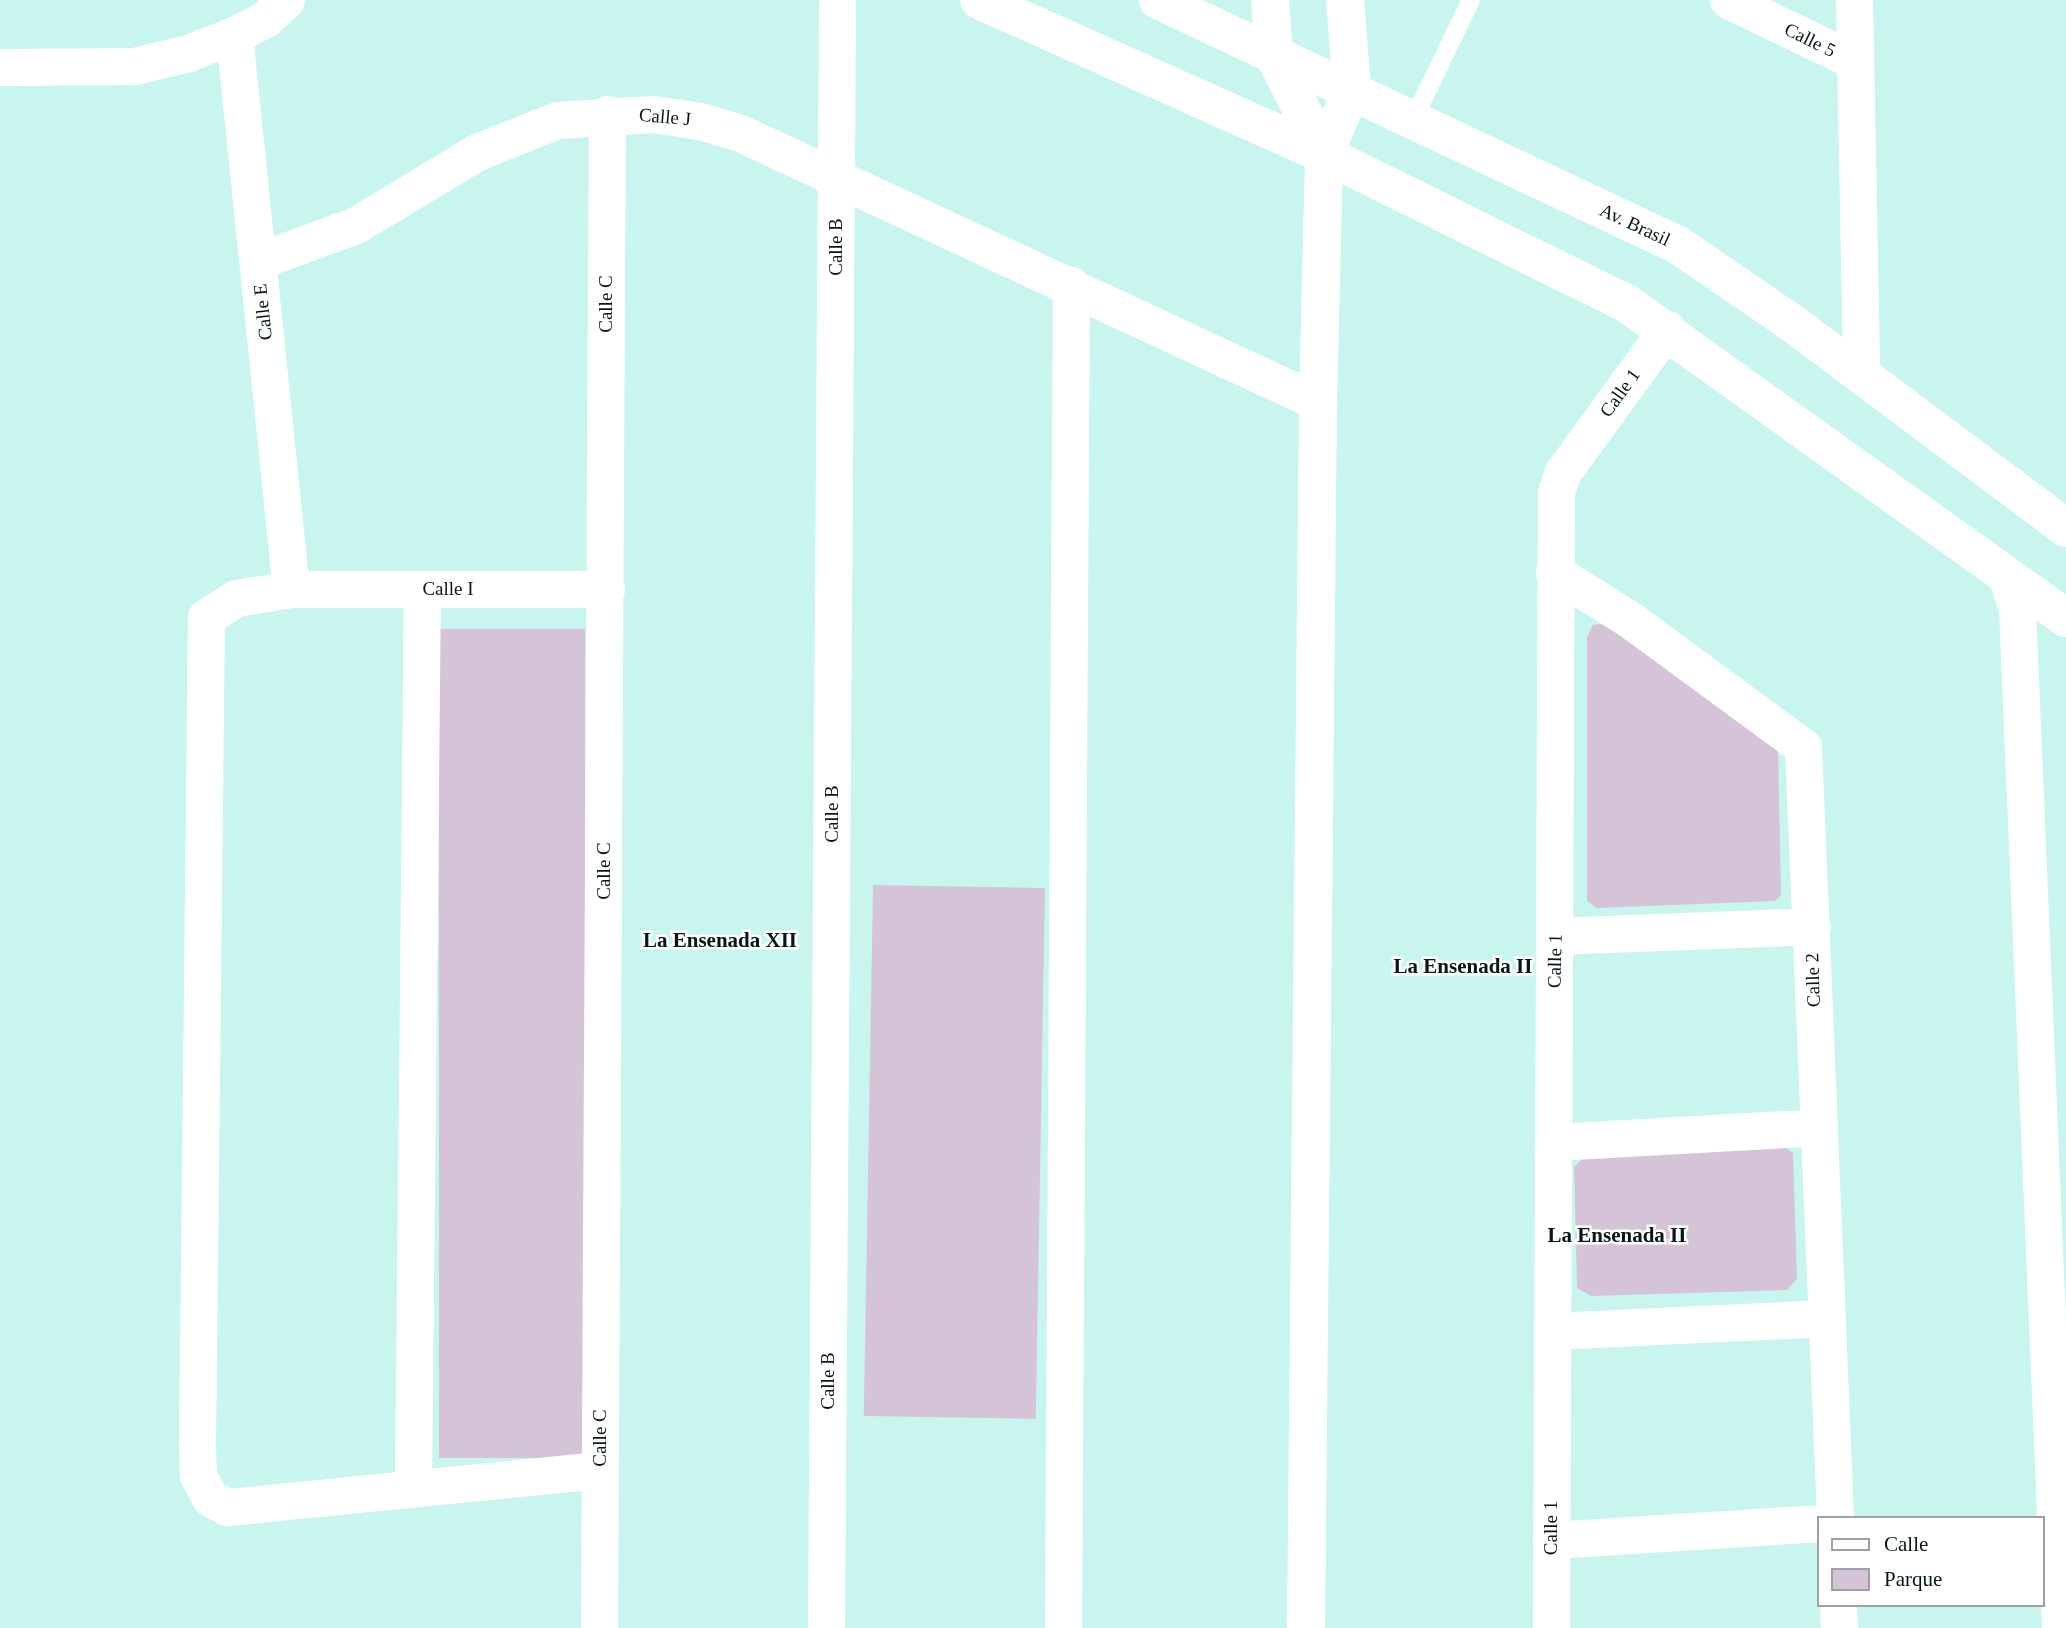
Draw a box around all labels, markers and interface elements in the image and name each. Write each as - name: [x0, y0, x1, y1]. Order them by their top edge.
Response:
- street label: Calle 5: [1781, 18, 1839, 62]
- street label: Calle J: [638, 103, 692, 131]
- street label: Av. Brasil: [1596, 199, 1674, 251]
- street label: Calle B: [825, 218, 847, 276]
- street label: Calle C: [595, 275, 617, 333]
- street label: Calle E: [249, 283, 277, 341]
- street label: Calle 1: [1595, 364, 1645, 422]
- street label: Calle I: [422, 578, 474, 600]
- street label: Calle B: [821, 785, 843, 843]
- street label: Calle C: [593, 842, 615, 900]
- district label: La Ensenada XII: [643, 927, 797, 953]
- street label: Calle 1: [1543, 934, 1567, 988]
- street label: Calle 2: [1801, 952, 1825, 1008]
- district label: La Ensenada II: [1394, 953, 1532, 979]
- district label: La Ensenada II: [1548, 1222, 1686, 1248]
- street label: Calle B: [817, 1352, 839, 1410]
- street label: Calle C: [589, 1409, 611, 1467]
- street label: Calle 1: [1540, 1501, 1562, 1555]
- legend: [1818, 1516, 2045, 1607]
- text: Calle: [1884, 1532, 1928, 1556]
- text: Parque: [1884, 1567, 1942, 1591]

